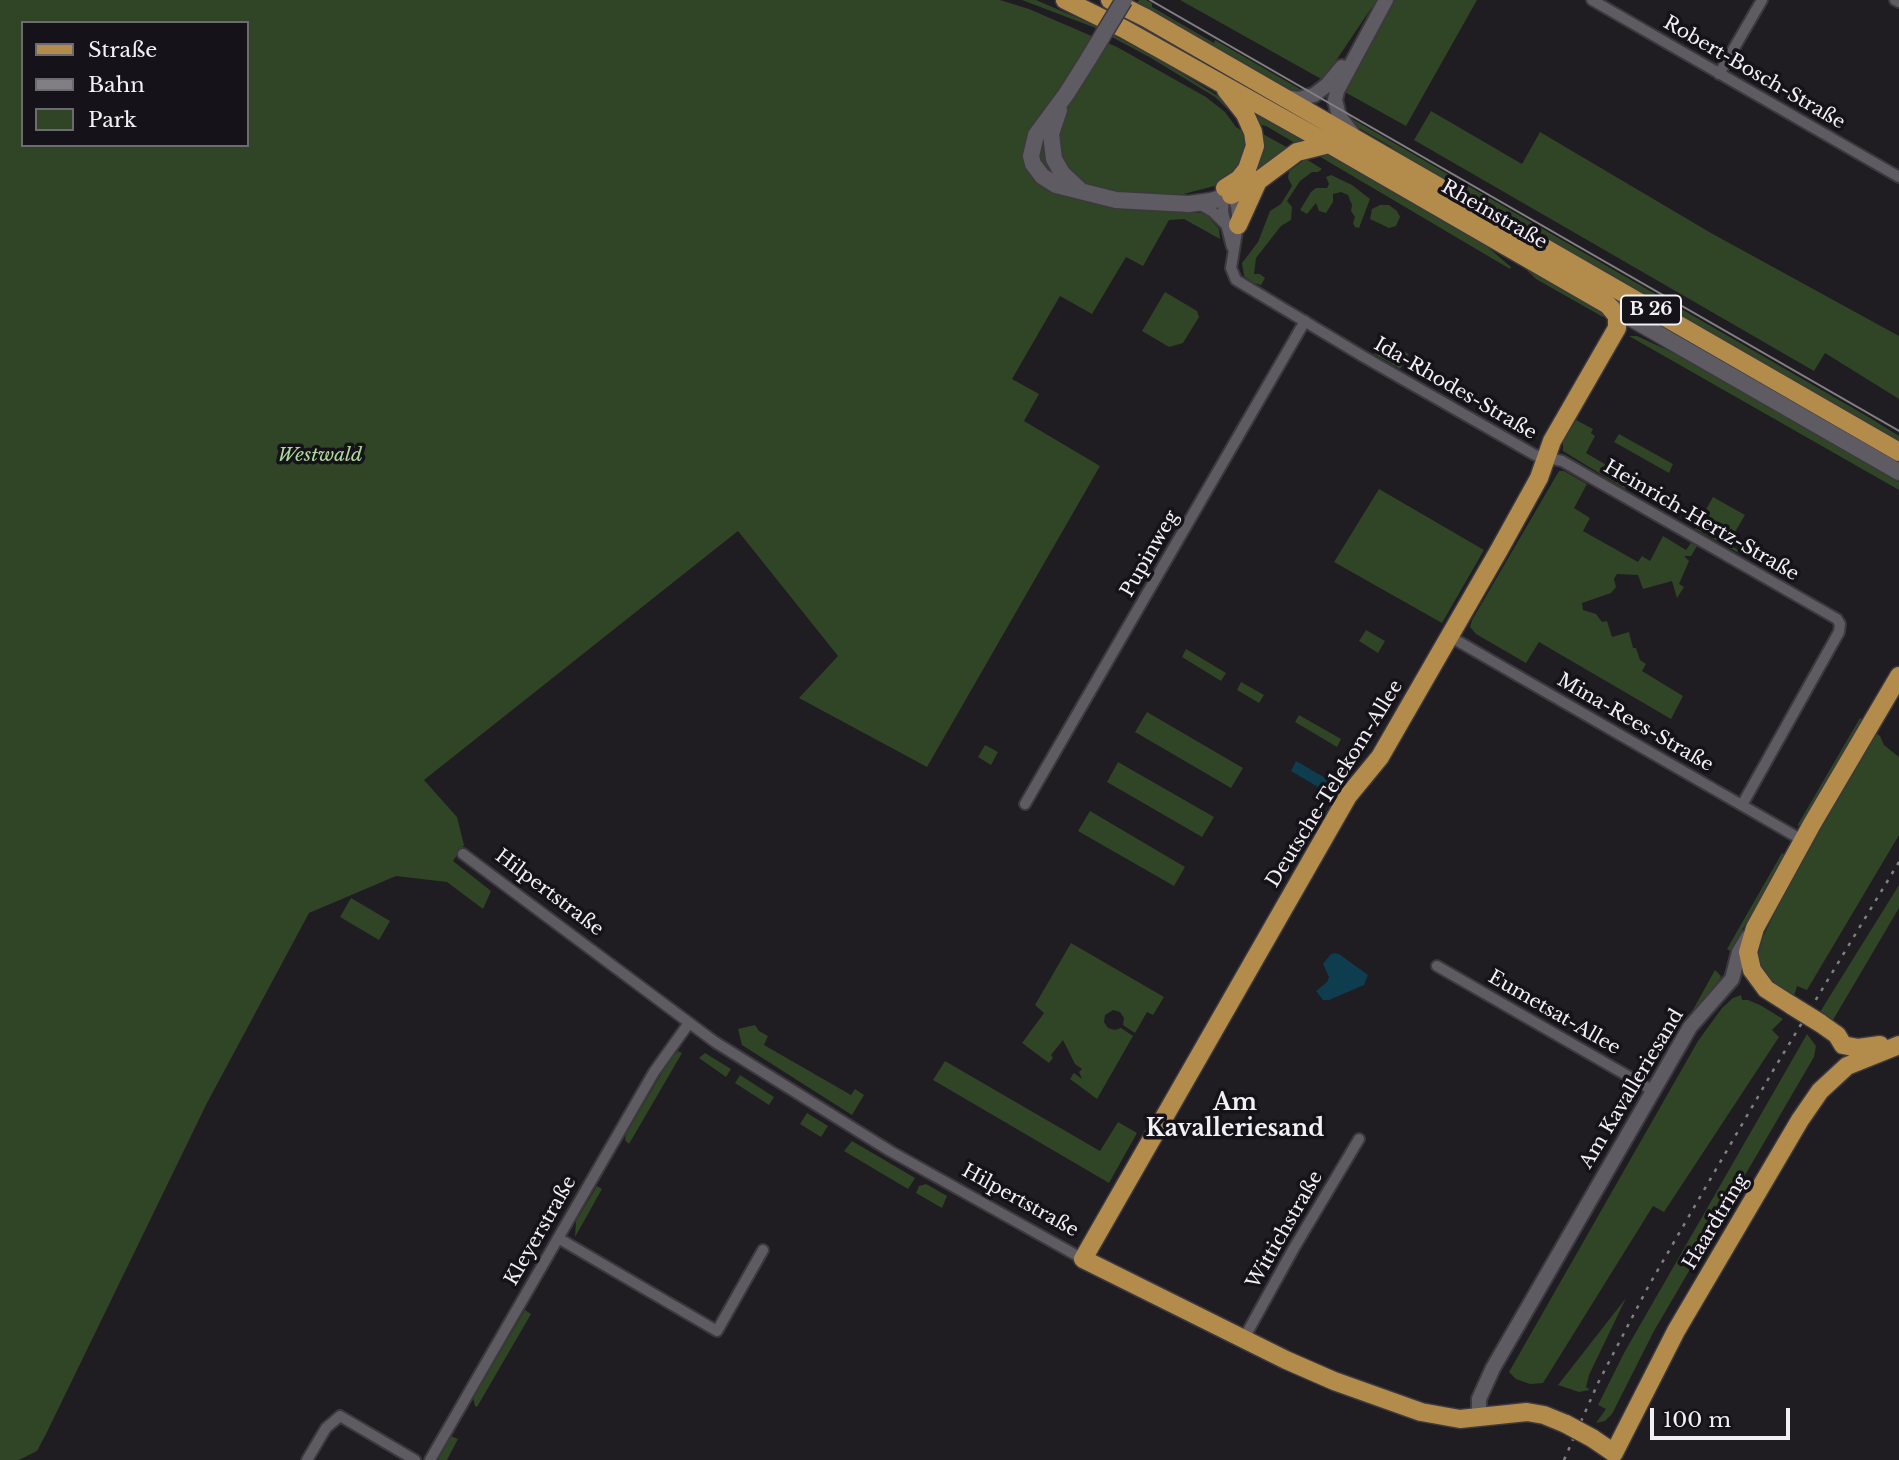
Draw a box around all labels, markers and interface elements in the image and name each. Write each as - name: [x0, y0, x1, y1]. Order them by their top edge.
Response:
- street label: Robert-Bosch-Straße: [1659, 12, 1849, 134]
- legend: [21, 21, 248, 147]
- text: Straße: [88, 37, 157, 63]
- text: Bahn: [88, 72, 145, 98]
- text: Park: [88, 107, 137, 133]
- street label: Rheinstraße: [1437, 176, 1551, 254]
- road number: B 26: [1621, 296, 1681, 324]
- street label: Ida-Rhodes-Straße: [1370, 333, 1540, 445]
- park label: Westwald: [278, 445, 362, 467]
- street label: Heinrich-Hertz-Straße: [1599, 456, 1803, 586]
- street label: Pupinweg: [1116, 507, 1184, 601]
- street label: Mina-Rees-Straße: [1553, 669, 1717, 777]
- street label: Deutsche-Telekom-Allee: [1262, 676, 1408, 892]
- street label: Hilpertstraße: [490, 845, 608, 941]
- street label: Eumetsat-Allee: [1484, 966, 1624, 1060]
- street label: Am Kavalleriesand: [1575, 1005, 1689, 1173]
- district label: Am Kavalleriesand: [1146, 1090, 1324, 1144]
- street label: Hilpertstraße: [958, 1160, 1082, 1242]
- street label: Wittichstraße: [1242, 1167, 1328, 1293]
- street label: Haardtring: [1679, 1170, 1753, 1274]
- street label: Kleyerstraße: [500, 1172, 582, 1290]
- scale bar: [1654, 1394, 1794, 1438]
- text: 100 m: [1663, 1407, 1731, 1433]

